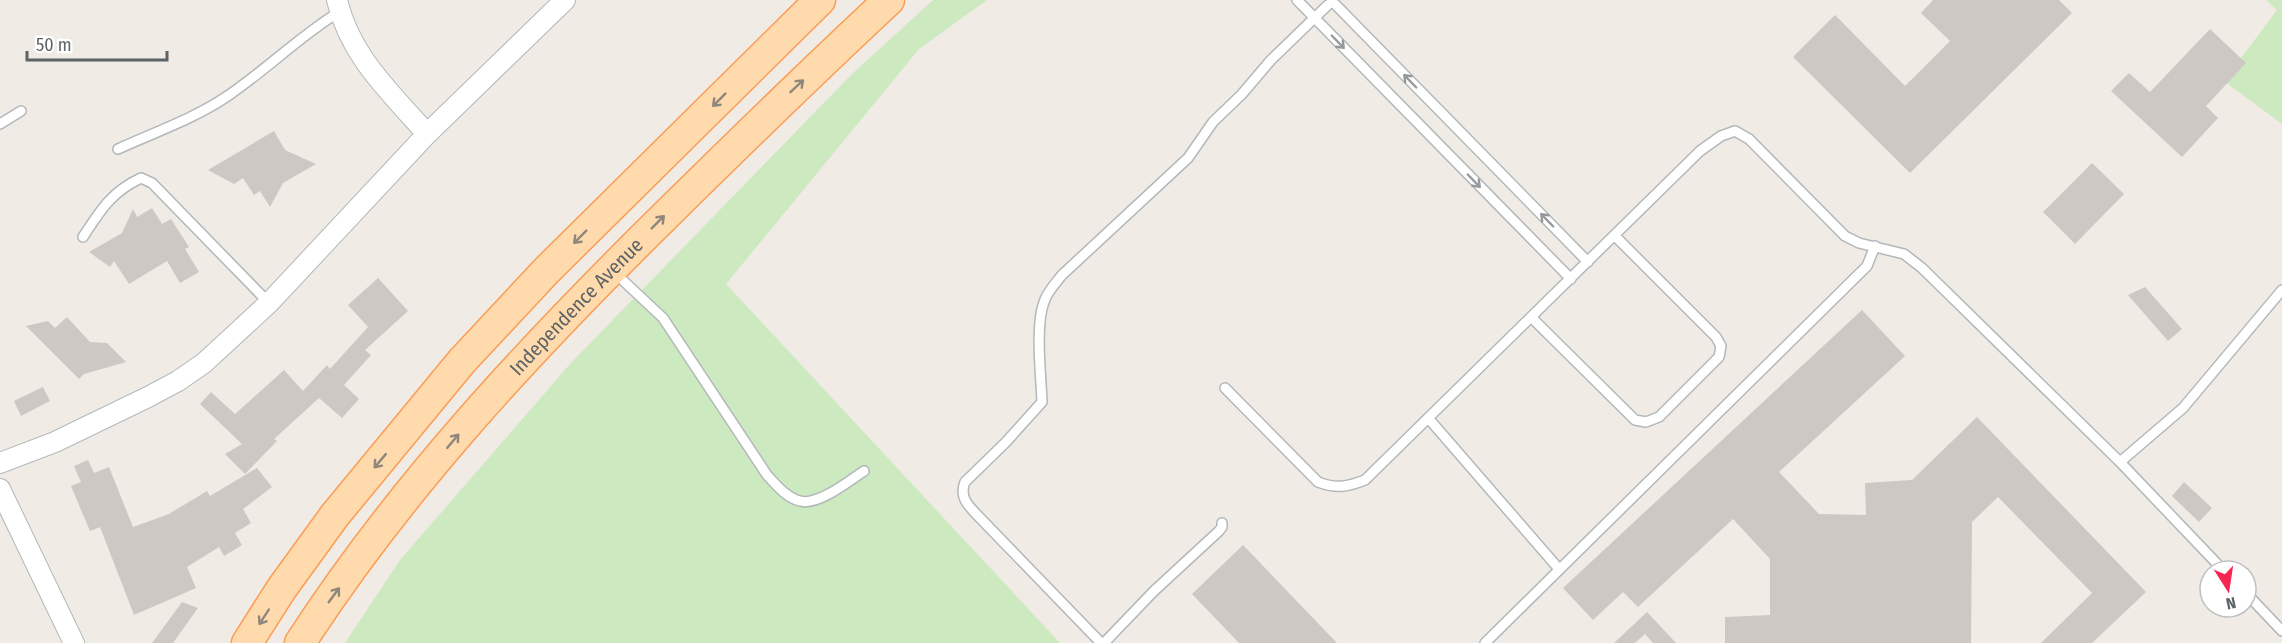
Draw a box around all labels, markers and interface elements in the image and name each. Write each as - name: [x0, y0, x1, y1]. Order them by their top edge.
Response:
- scale bar: [27, 24, 166, 62]
- text: 50 m: [36, 34, 72, 56]
- one-way arrow: [1330, 34, 1345, 49]
- one-way arrow: [1403, 73, 1417, 88]
- one-way arrow: [790, 78, 805, 93]
- one-way arrow: [711, 93, 726, 108]
- one-way arrow: [1467, 174, 1481, 189]
- one-way arrow: [1539, 213, 1554, 228]
- one-way arrow: [651, 215, 666, 230]
- one-way arrow: [573, 230, 588, 245]
- street label: Independence Avenue: [505, 233, 648, 380]
- one-way arrow: [446, 434, 460, 449]
- one-way arrow: [374, 452, 387, 468]
- north arrow: [2198, 559, 2258, 619]
- one-way arrow: [328, 587, 340, 603]
- text: N: [2224, 593, 2238, 613]
- one-way arrow: [258, 608, 270, 625]

